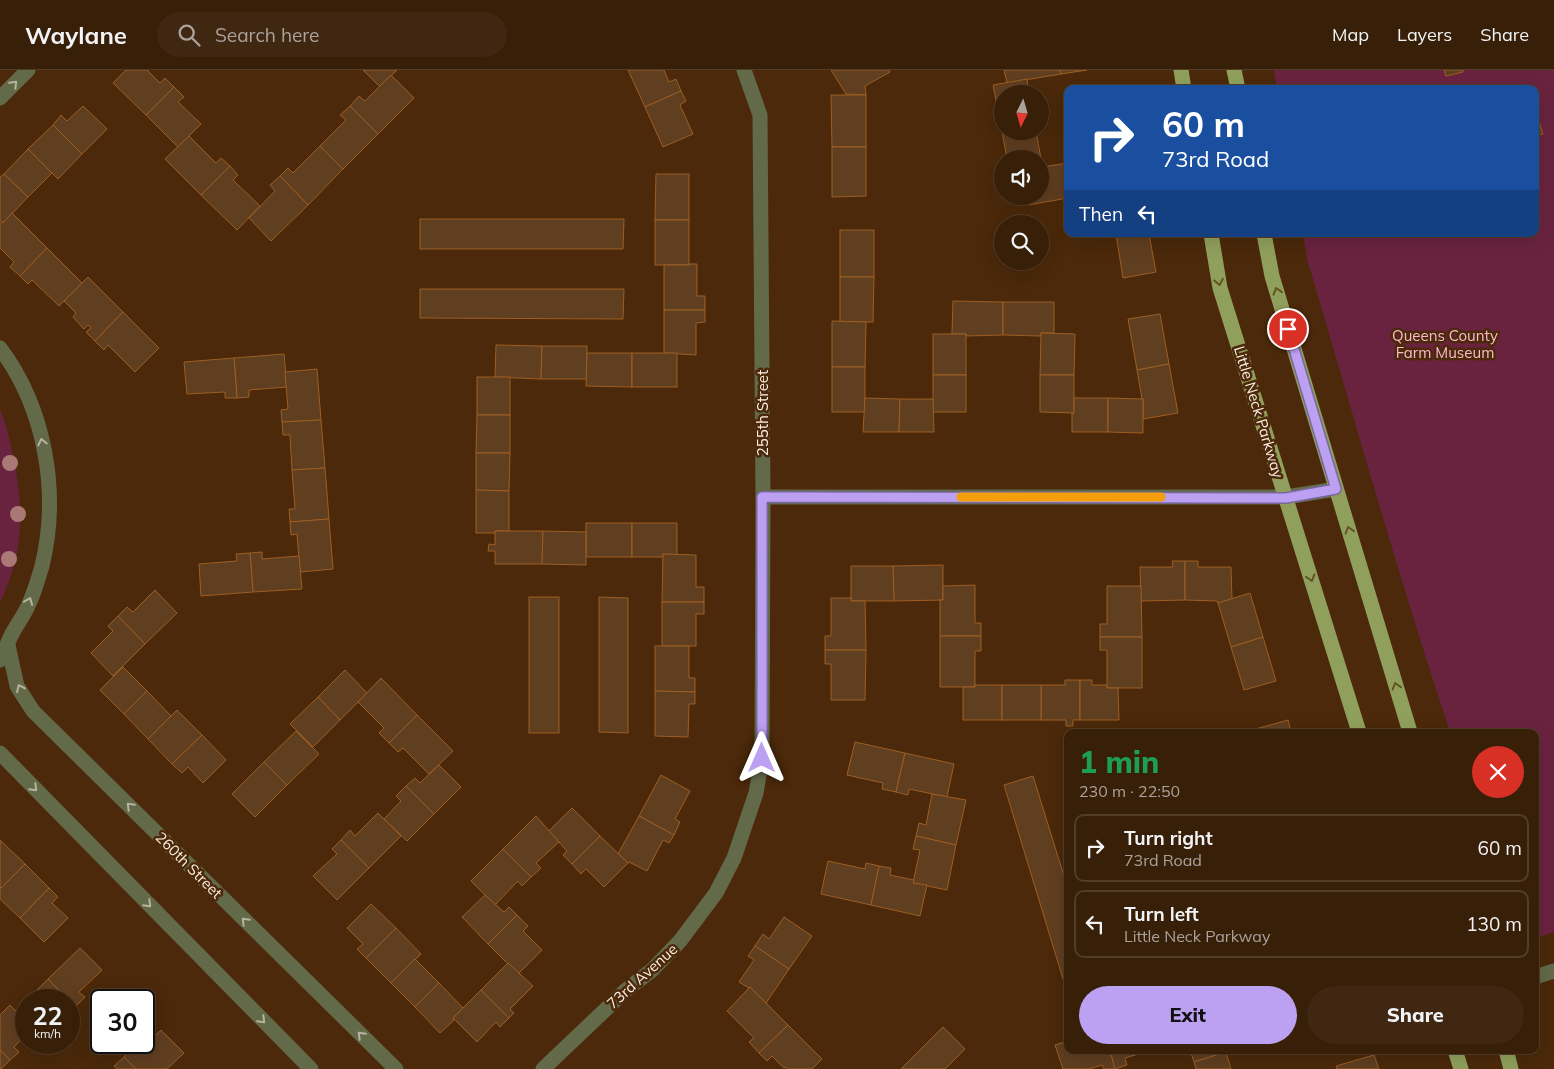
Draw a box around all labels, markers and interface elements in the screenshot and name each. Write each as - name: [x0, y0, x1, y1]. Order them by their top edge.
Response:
- search box: [157, 12, 507, 57]
- text: Waylane: [25, 20, 127, 50]
- icon: search: [175, 21, 203, 49]
- text: Search here: [215, 23, 319, 47]
- text: Map: [1332, 23, 1369, 46]
- text: Layers: [1397, 23, 1452, 46]
- text: Share: [1480, 23, 1529, 46]
- one-way arrow: [8, 81, 17, 90]
- north arrow: [994, 85, 1049, 140]
- map controls: [994, 85, 1049, 270]
- text: 60 m: [1162, 102, 1245, 146]
- icon: right: [1079, 105, 1144, 170]
- text: 73rd Road: [1162, 145, 1269, 173]
- button: sound: [994, 150, 1049, 205]
- icon: left: [1133, 200, 1161, 228]
- text: Then: [1079, 202, 1123, 226]
- button: search: [994, 215, 1049, 270]
- one-way arrow: [1214, 277, 1224, 286]
- one-way arrow: [1272, 288, 1282, 296]
- pin: [1267, 308, 1309, 350]
- icon: arrive: [1274, 315, 1302, 343]
- park label: Queens County Farm Museum: [1392, 326, 1498, 362]
- street label: Little Neck Parkway: [1230, 344, 1288, 480]
- street label: 255th Street: [753, 370, 772, 456]
- one-way arrow: [37, 437, 48, 446]
- one-way arrow: [1344, 527, 1354, 535]
- one-way arrow: [1305, 573, 1315, 581]
- one-way arrow: [23, 597, 34, 606]
- one-way arrow: [1392, 682, 1402, 691]
- one-way arrow: [15, 684, 26, 693]
- position arrow: [735, 731, 787, 783]
- text: 1 min: [1079, 743, 1159, 781]
- button: close: [1472, 746, 1524, 798]
- text: 230 m · 22:50: [1079, 781, 1180, 801]
- one-way arrow: [28, 782, 37, 791]
- one-way arrow: [126, 803, 135, 812]
- text: Turn right: [1124, 826, 1213, 850]
- street label: 260th Street: [152, 828, 226, 902]
- icon: right: [1081, 834, 1109, 862]
- text: 60 m: [1478, 836, 1522, 860]
- text: 73rd Road: [1124, 850, 1202, 870]
- one-way arrow: [142, 898, 151, 907]
- text: Turn left: [1124, 902, 1199, 926]
- icon: left: [1081, 910, 1109, 938]
- text: 130 m: [1466, 912, 1522, 936]
- one-way arrow: [242, 917, 251, 926]
- text: Little Neck Parkway: [1124, 926, 1270, 946]
- street label: 73rd Avenue: [603, 939, 681, 1013]
- button: Exit: [1079, 986, 1297, 1044]
- button: Share: [1307, 986, 1524, 1044]
- speed limit sign: 30: [90, 989, 155, 1054]
- text: 22: [32, 1000, 63, 1031]
- one-way arrow: [256, 1014, 265, 1023]
- text: km/h: [34, 1026, 61, 1041]
- one-way arrow: [358, 1032, 367, 1041]

